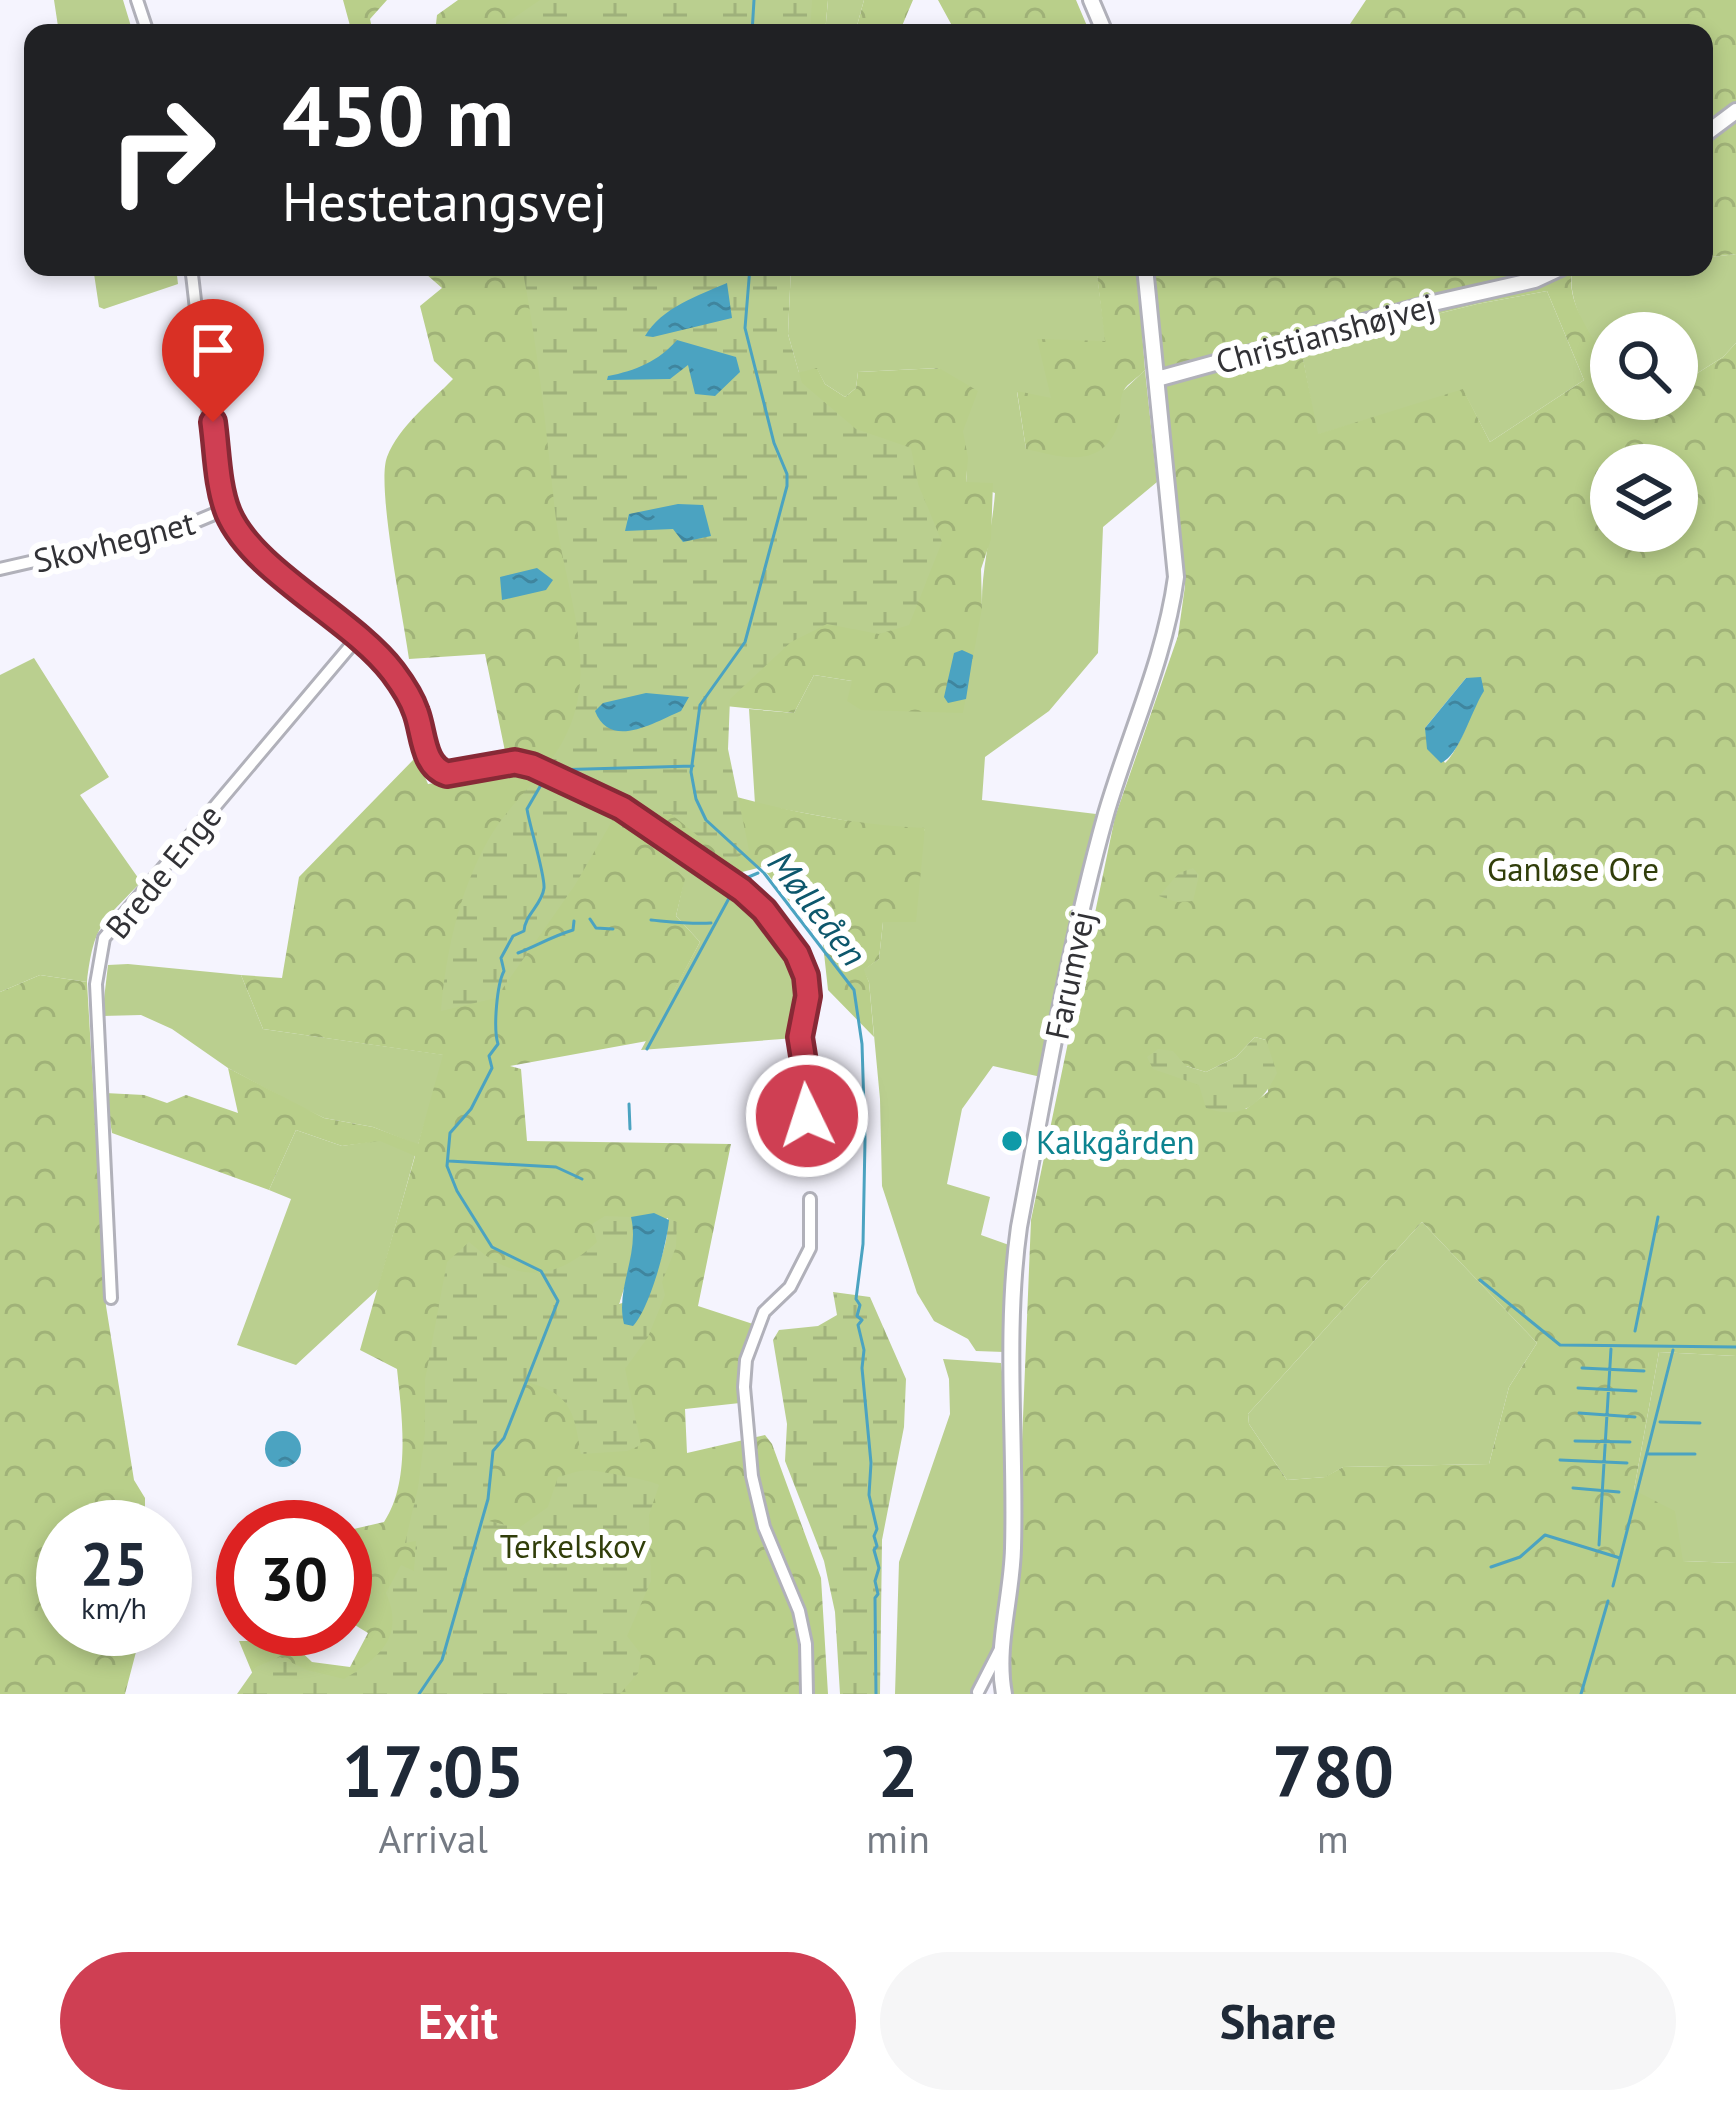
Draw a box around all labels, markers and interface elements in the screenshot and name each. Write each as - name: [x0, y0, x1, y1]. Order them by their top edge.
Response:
- text: 450 m: [282, 60, 514, 169]
- icon: right: [84, 72, 240, 228]
- text: Hestetangsvej: [282, 166, 607, 236]
- street label: Christianshøjvej: [1211, 283, 1439, 383]
- pin: [162, 299, 264, 422]
- map controls: [1590, 312, 1698, 552]
- button: search: [1590, 312, 1698, 420]
- icon: arrive: [180, 317, 246, 383]
- button: layers: [1590, 444, 1698, 552]
- street label: Skovhegnet: [29, 500, 199, 582]
- street label: Brede Enge: [96, 795, 230, 947]
- water label: Mølleåen: [758, 841, 878, 975]
- park label: Ganløse Ore: [1487, 847, 1659, 890]
- street label: Farumvej: [1034, 907, 1104, 1043]
- position arrow: [744, 1053, 870, 1179]
- place label: Kalkgården: [1036, 1120, 1195, 1163]
- marker: Kalkgården: [999, 1128, 1025, 1154]
- speed limit sign: 30: [216, 1500, 372, 1656]
- text: 25: [80, 1524, 148, 1602]
- park label: Terkelskov: [500, 1524, 646, 1567]
- text: km/h: [81, 1588, 147, 1627]
- text: 17:05: [342, 1724, 525, 1817]
- text: 2: [878, 1724, 919, 1817]
- text: 780: [1272, 1724, 1394, 1817]
- text: Arrival: [379, 1813, 488, 1864]
- text: min: [866, 1813, 930, 1864]
- text: m: [1317, 1813, 1349, 1864]
- button: Exit: [60, 1952, 856, 2090]
- button: Share: [880, 1952, 1676, 2090]

